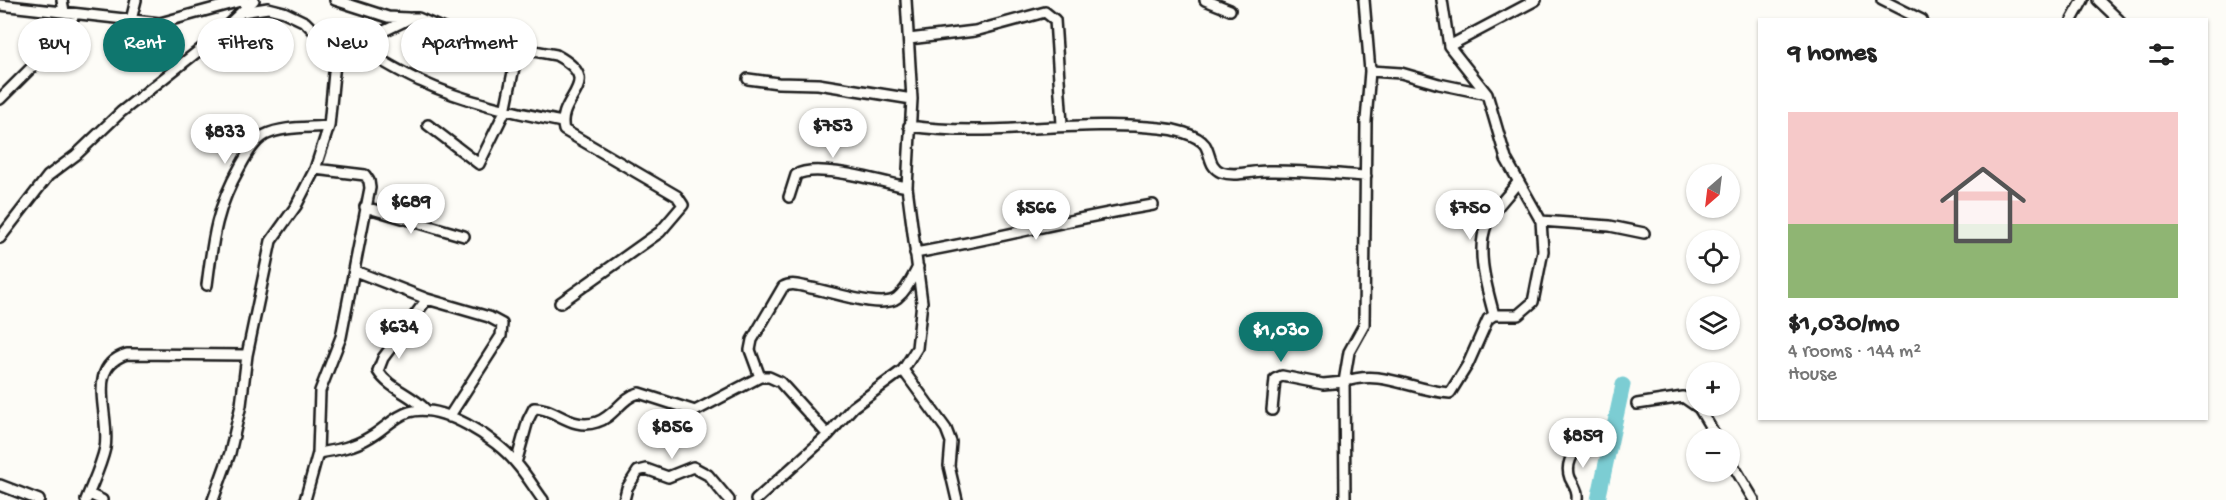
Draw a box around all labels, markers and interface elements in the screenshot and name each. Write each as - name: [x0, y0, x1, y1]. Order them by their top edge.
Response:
- chip: Buy: [18, 18, 91, 72]
- chip: Rent: [103, 18, 185, 72]
- chip: Filters: [197, 18, 294, 72]
- chip: New: [306, 18, 389, 72]
- chip: Apartment: [401, 18, 537, 72]
- icon: filters: [2145, 38, 2178, 71]
- text: 9 homes: [1788, 39, 1876, 70]
- pin: $753: [797, 108, 869, 159]
- pin: $833: [189, 114, 261, 165]
- text: $753: [813, 116, 853, 139]
- text: $833: [205, 122, 245, 145]
- icon: home: [1929, 151, 2037, 259]
- north arrow: [1686, 164, 1740, 218]
- map controls: [1686, 164, 1740, 482]
- pin: $689: [375, 184, 447, 235]
- pin: $566: [1000, 190, 1072, 241]
- pin: $750: [1434, 190, 1506, 241]
- text: $689: [391, 192, 431, 215]
- text: $566: [1016, 198, 1056, 221]
- text: $750: [1449, 198, 1491, 221]
- button: locate: [1686, 230, 1740, 284]
- button: layers: [1686, 296, 1740, 350]
- pin: $634: [363, 309, 435, 360]
- text: $1,030/mo: [1788, 310, 1900, 341]
- pin: $1,030: [1232, 312, 1330, 363]
- text: $634: [380, 317, 418, 340]
- text: $1,030: [1253, 320, 1309, 343]
- text: 4 rooms · 144 m²: [1788, 341, 1921, 364]
- button: +: [1686, 362, 1740, 416]
- text: House: [1788, 364, 1837, 387]
- pin: $856: [636, 409, 708, 460]
- text: $856: [652, 417, 692, 440]
- pin: $859: [1547, 418, 1619, 469]
- text: $859: [1563, 426, 1603, 449]
- button: −: [1686, 428, 1740, 482]

